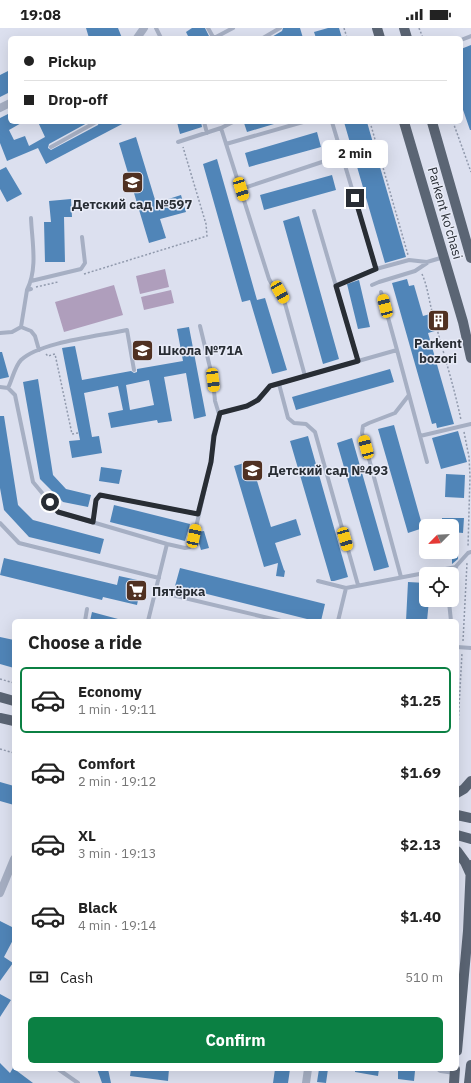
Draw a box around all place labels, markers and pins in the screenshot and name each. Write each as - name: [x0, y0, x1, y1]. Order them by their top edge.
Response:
- school or university icon: Детский сад №597: [119, 169, 145, 195]
- place label: Детский сад №597: [72, 196, 192, 213]
- building icon: Parkent bozori: [425, 308, 451, 334]
- place label: Parkent bozori: [414, 335, 462, 367]
- school or university icon: Школа №71А: [130, 337, 156, 363]
- place label: Школа №71А: [158, 342, 243, 359]
- school or university icon: Детский сад №493: [240, 457, 266, 483]
- place label: Детский сад №493: [268, 462, 388, 479]
- supermarket icon: Пятёрка: [124, 578, 150, 604]
- place label: Пятёрка: [152, 583, 205, 600]

